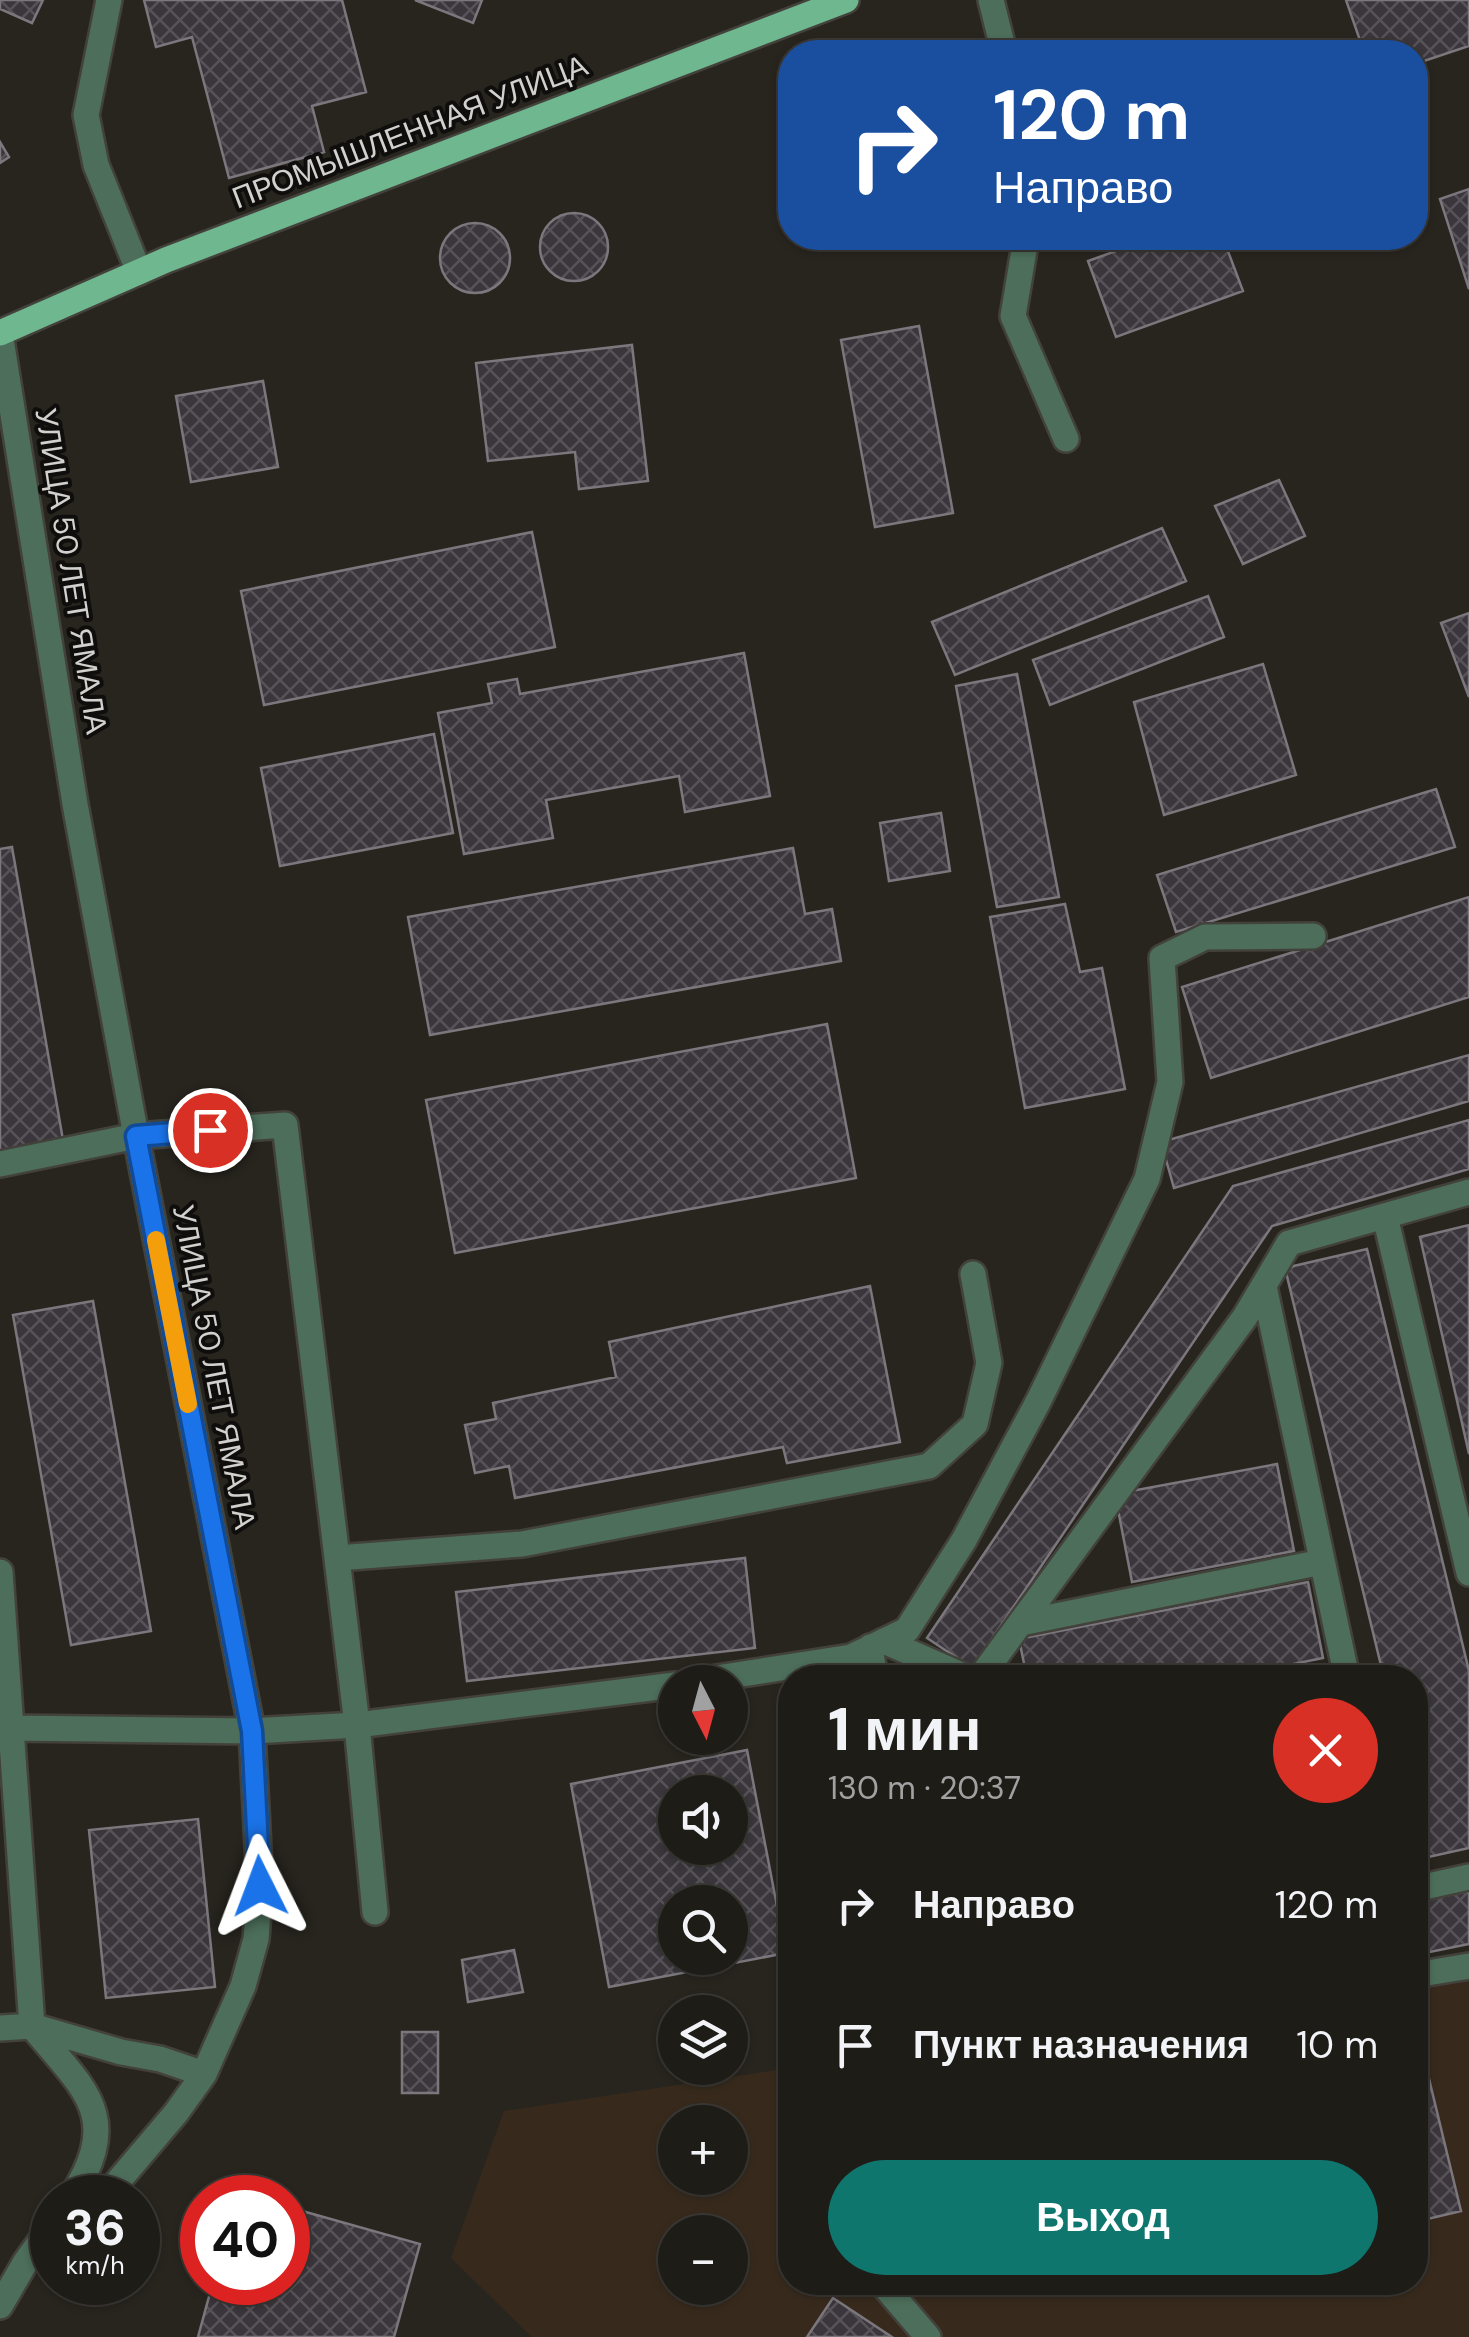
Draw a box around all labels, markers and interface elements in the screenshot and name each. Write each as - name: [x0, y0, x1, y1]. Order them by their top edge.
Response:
- street label: ПРОМЫШЛЕННАЯ УЛИЦА: [227, 46, 593, 217]
- text: 120 m: [993, 70, 1190, 161]
- icon: right: [828, 80, 958, 210]
- text: Направо: [993, 158, 1173, 217]
- street label: УЛИЦА 50 ЛЕТ ЯМАЛА: [26, 405, 117, 737]
- pin: [168, 1088, 253, 1173]
- icon: arrive: [183, 1103, 238, 1158]
- street label: УЛИЦА 50 ЛЕТ ЯМАЛА: [164, 1202, 265, 1532]
- north arrow: [658, 1665, 748, 1755]
- map controls: [658, 1665, 748, 2305]
- text: 1 мин: [828, 1690, 982, 1769]
- button: close: [1273, 1698, 1378, 1803]
- text: 130 m · 20:37: [828, 1767, 1021, 1809]
- button: sound: [658, 1775, 748, 1865]
- position arrow: [208, 1834, 312, 1938]
- icon: right: [828, 1878, 883, 1933]
- text: Направо: [913, 1880, 1075, 1930]
- text: 120 m: [1275, 1880, 1378, 1930]
- button: search: [658, 1885, 748, 1975]
- button: layers: [658, 1995, 748, 2085]
- icon: arrive: [828, 2018, 883, 2073]
- text: Пункт назначения: [913, 2020, 1249, 2070]
- text: 10 m: [1296, 2020, 1378, 2070]
- button: +: [658, 2105, 748, 2195]
- button: Выход: [828, 2160, 1378, 2275]
- speed limit sign: 40: [180, 2175, 310, 2305]
- text: 36: [64, 2195, 126, 2261]
- button: −: [658, 2215, 748, 2305]
- text: km/h: [65, 2249, 125, 2282]

